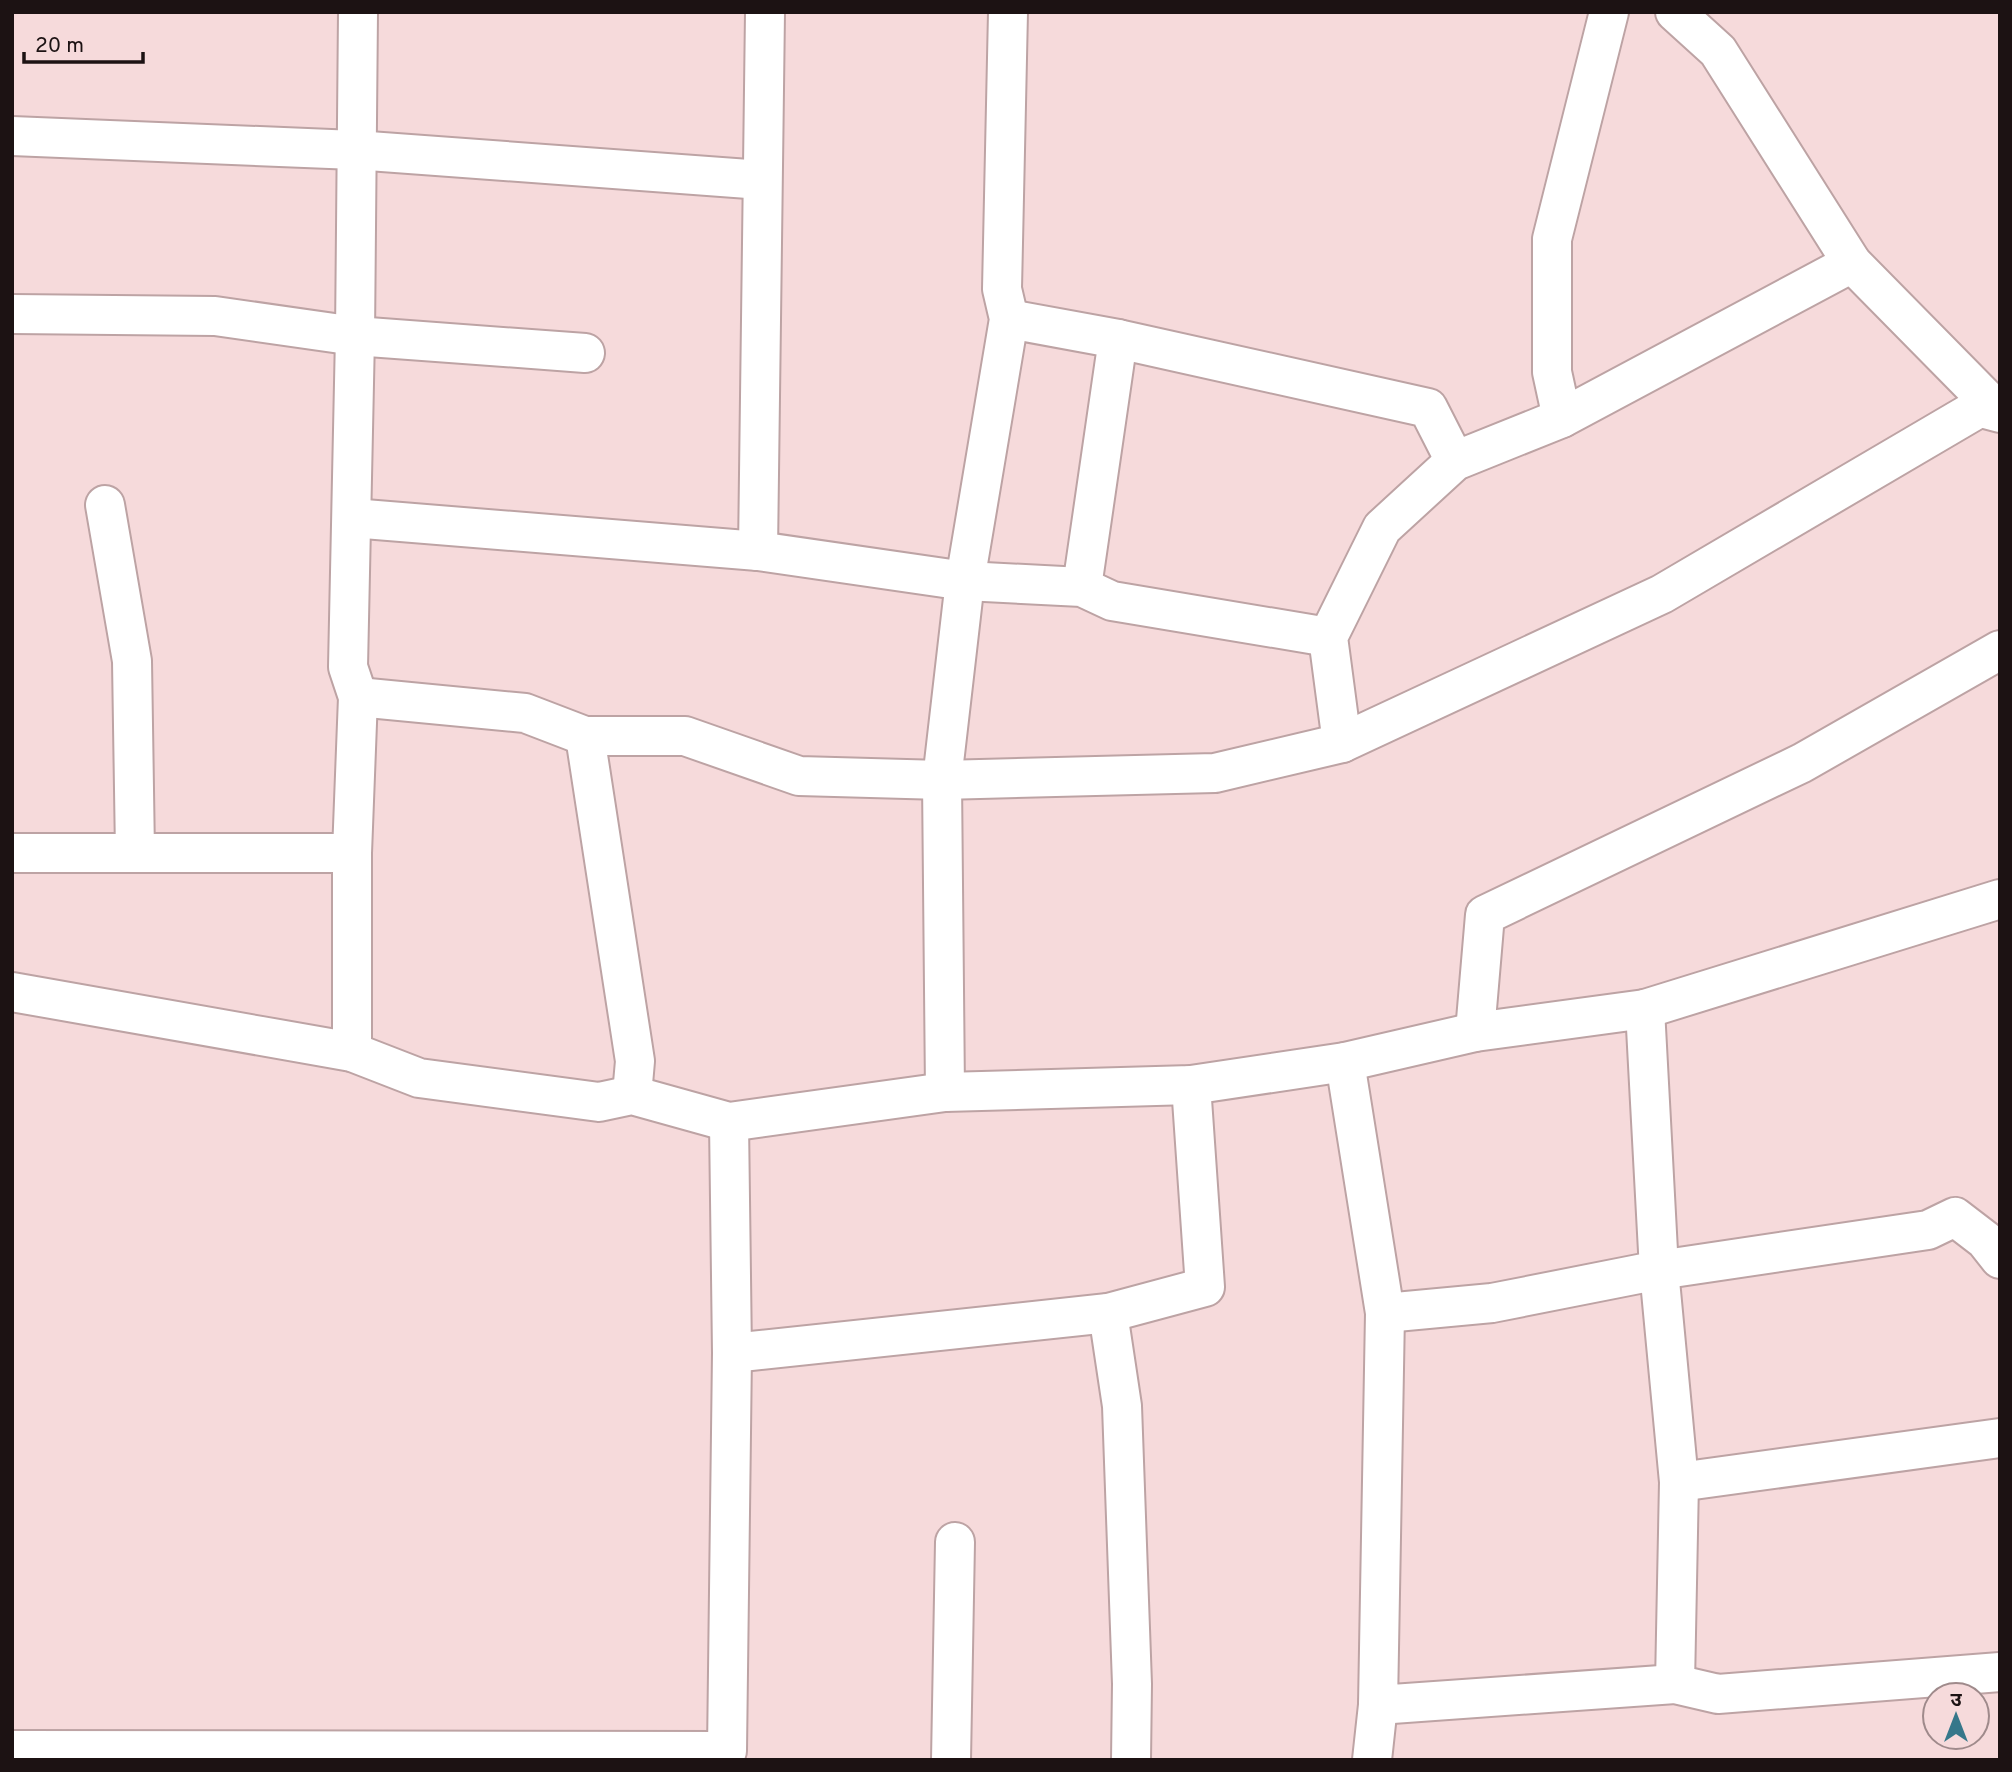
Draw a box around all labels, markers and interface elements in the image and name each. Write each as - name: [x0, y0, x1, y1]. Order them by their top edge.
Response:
- scale bar: [24, 21, 144, 65]
- text: 20 m: [35, 33, 84, 60]
- north arrow: [1921, 1681, 1991, 1751]
- text: उ: [1950, 1689, 1962, 1713]

